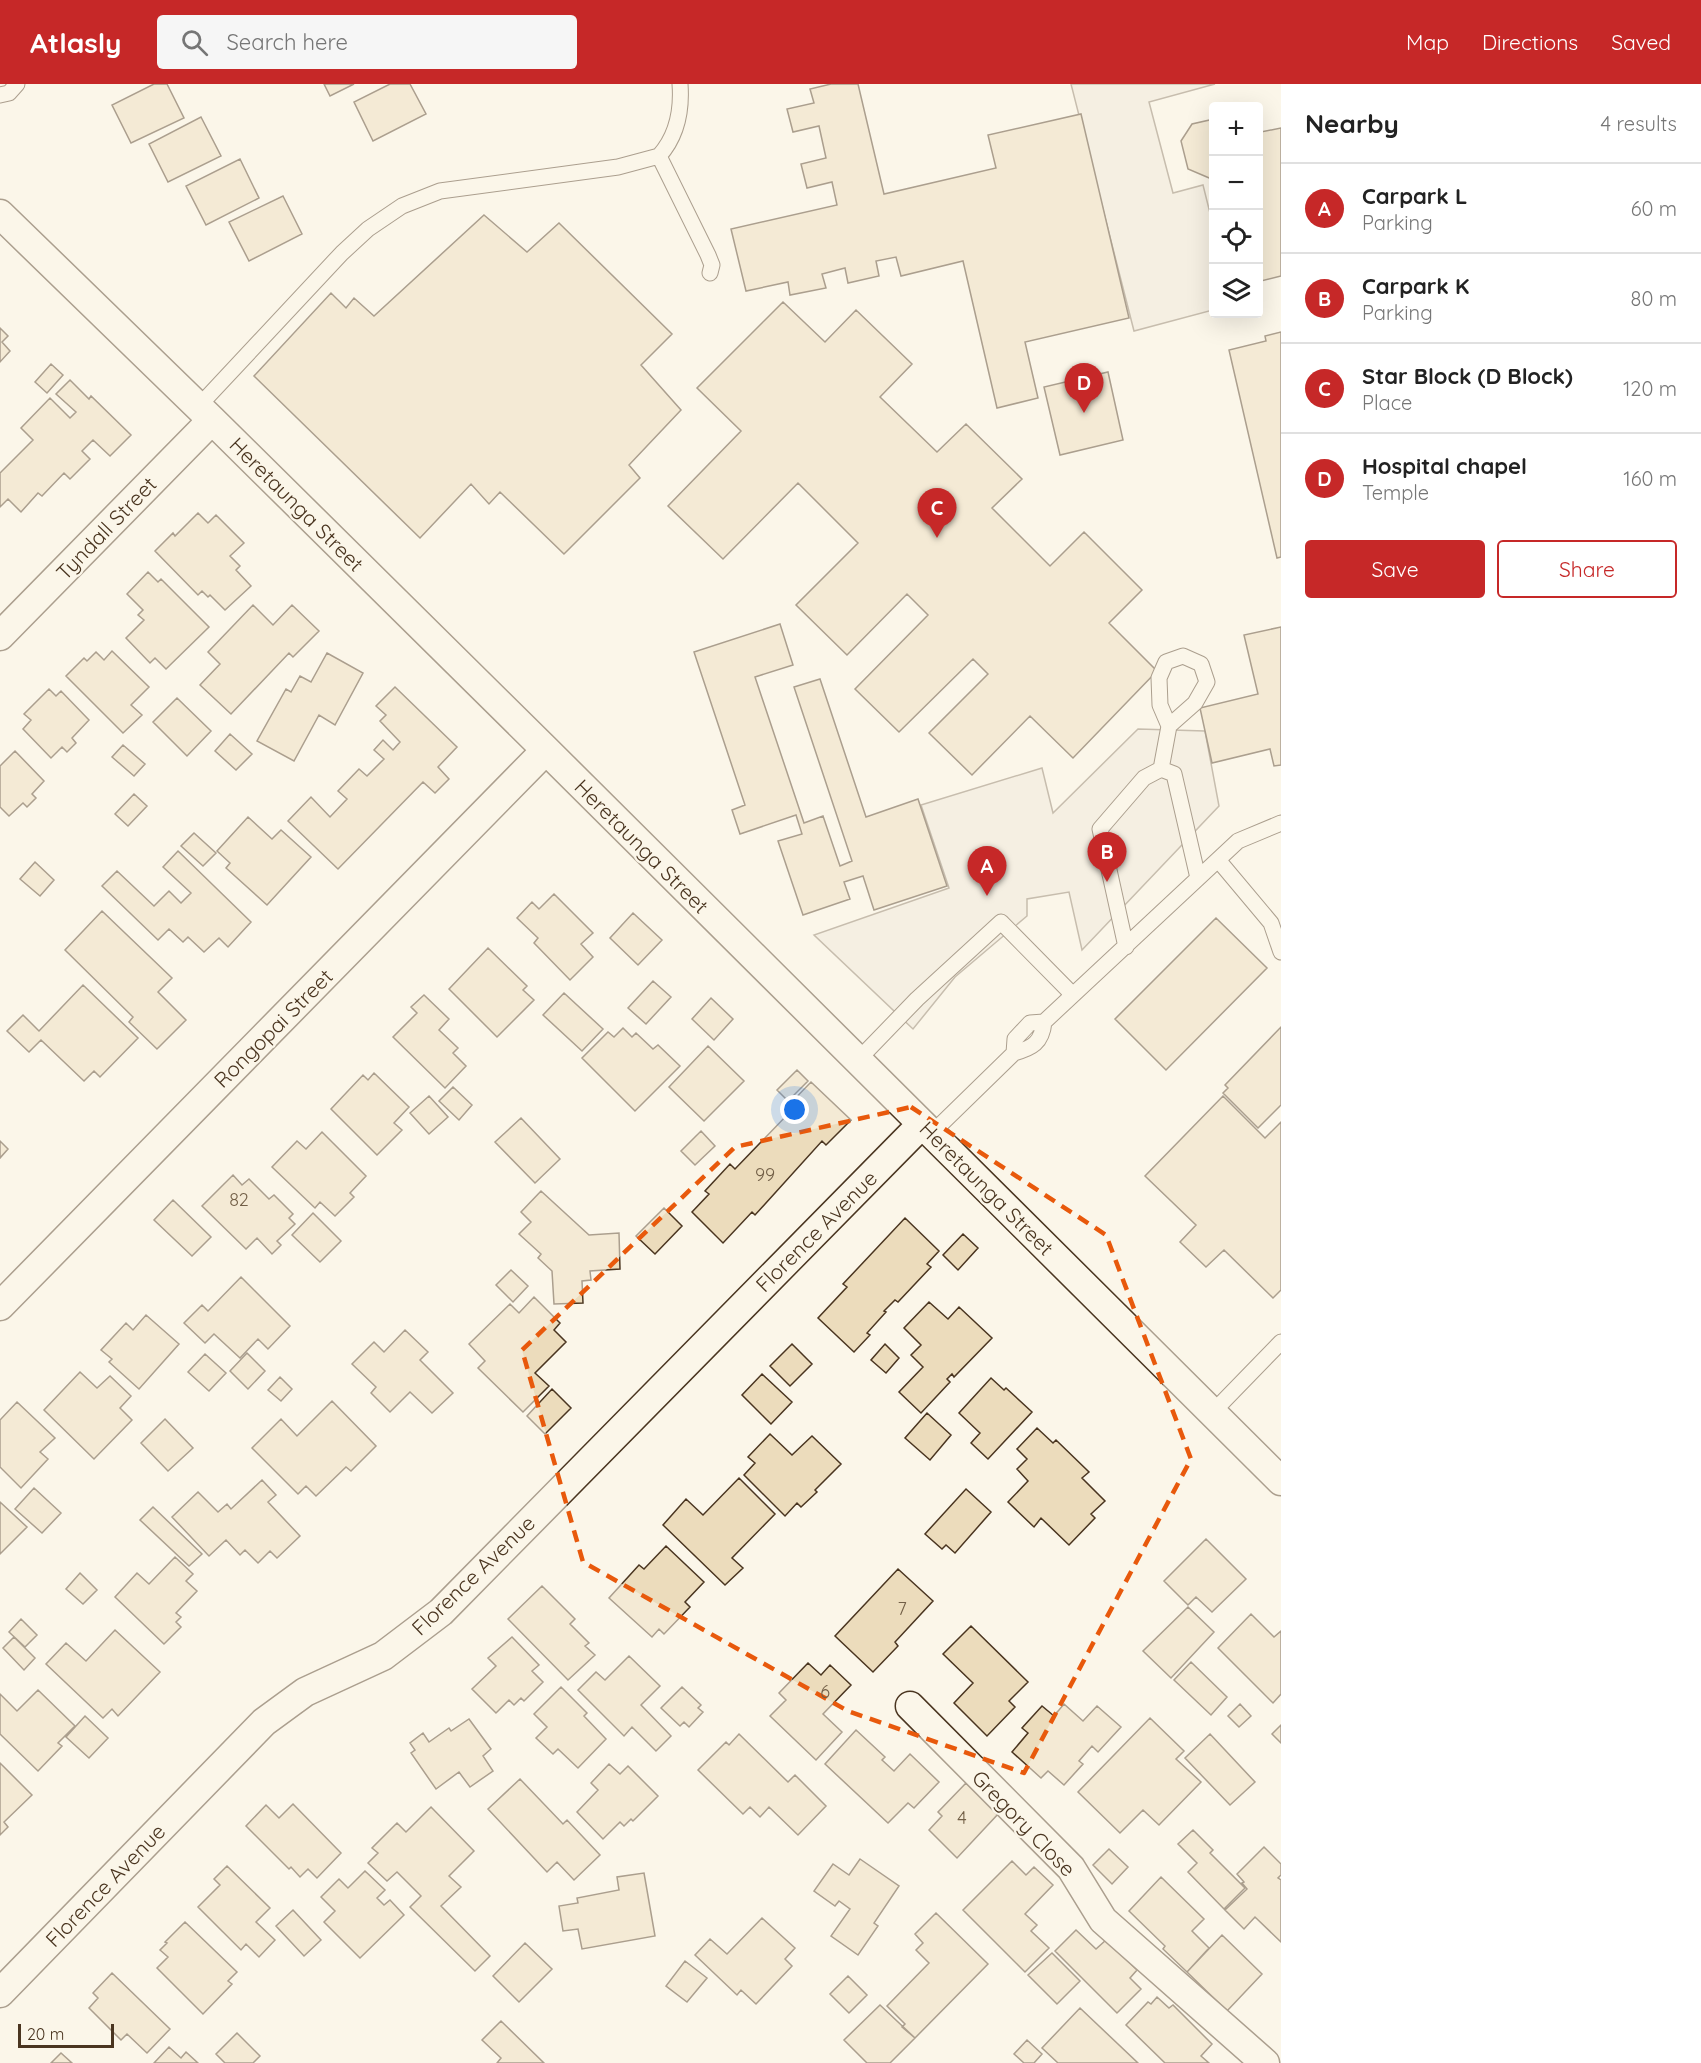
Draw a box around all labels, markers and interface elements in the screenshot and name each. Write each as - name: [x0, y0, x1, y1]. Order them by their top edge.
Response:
- search box: [157, 15, 577, 69]
- text: Atlasly: [30, 25, 121, 60]
- icon: search: [178, 26, 211, 59]
- text: Search here: [226, 28, 348, 56]
- text: Map: [1406, 29, 1449, 55]
- text: Directions: [1482, 29, 1578, 55]
- text: Saved: [1611, 29, 1671, 55]
- map controls: [1209, 102, 1263, 318]
- button: +: [1209, 102, 1263, 156]
- text: Nearby: [1305, 107, 1399, 140]
- text: 4 results: [1601, 111, 1677, 136]
- button: −: [1209, 156, 1263, 210]
- text: Carpark L: [1362, 182, 1467, 210]
- text: A: [1318, 196, 1331, 221]
- text: 60 m: [1631, 196, 1677, 221]
- button: locate: [1209, 210, 1263, 264]
- text: Parking: [1362, 210, 1433, 235]
- button: layers: [1209, 264, 1263, 318]
- text: Carpark K: [1362, 272, 1469, 300]
- text: B: [1318, 286, 1331, 311]
- text: 80 m: [1631, 286, 1677, 311]
- text: Parking: [1362, 300, 1433, 325]
- text: Star Block (D Block): [1362, 362, 1573, 390]
- pin: D: [1064, 364, 1104, 413]
- text: C: [1318, 376, 1331, 401]
- text: 120 m: [1623, 376, 1677, 401]
- text: Place: [1362, 390, 1412, 415]
- street label: Heretaunga Street: [225, 432, 369, 576]
- text: Hospital chapel: [1362, 452, 1527, 480]
- text: D: [1317, 466, 1332, 491]
- text: 160 m: [1623, 466, 1677, 491]
- street label: Tyndall Street: [50, 471, 162, 585]
- text: Temple: [1362, 480, 1429, 505]
- pin: C: [918, 488, 956, 538]
- button: Save: [1305, 540, 1485, 598]
- button: Share: [1497, 540, 1677, 598]
- street label: Heretaunga Street: [570, 774, 714, 918]
- pin: B: [1088, 832, 1126, 882]
- pin: A: [968, 846, 1006, 896]
- street label: Rongopai Street: [208, 963, 338, 1093]
- your location: [780, 1095, 809, 1124]
- street label: Heretaunga Street: [915, 1116, 1059, 1260]
- house number: 99: [755, 1163, 775, 1186]
- street label: Florence Avenue: [750, 1165, 882, 1297]
- house number: 82: [229, 1188, 249, 1211]
- street label: Florence Avenue: [406, 1510, 540, 1640]
- house number: 7: [897, 1597, 907, 1620]
- house number: 6: [820, 1680, 830, 1703]
- street label: Gregory Close: [967, 1764, 1081, 1882]
- house number: 4: [957, 1806, 967, 1829]
- street label: Florence Avenue: [40, 1818, 170, 1952]
- scale bar: [18, 2021, 114, 2048]
- text: 20 m: [27, 2024, 64, 2044]

